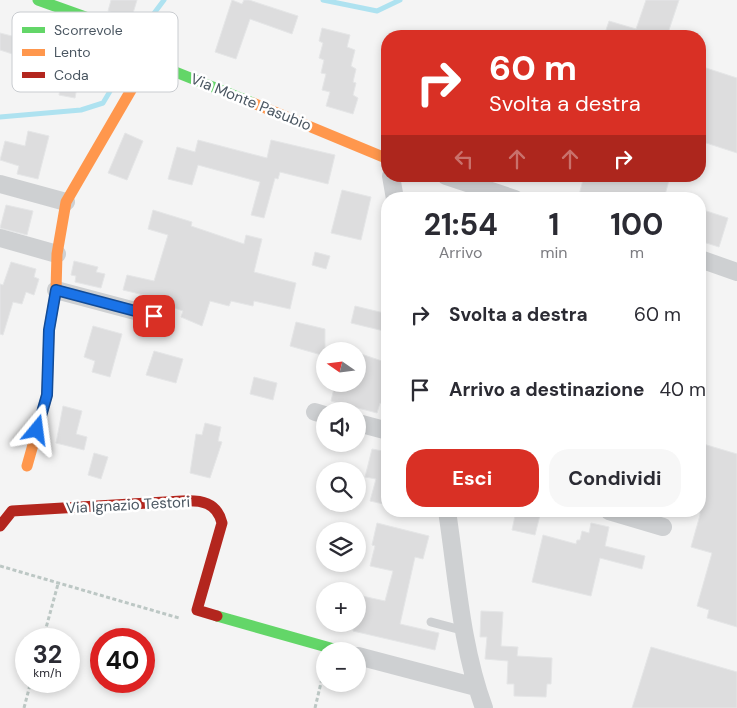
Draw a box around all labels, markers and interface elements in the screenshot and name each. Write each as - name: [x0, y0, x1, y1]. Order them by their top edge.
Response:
- legend: [12, 12, 178, 92]
- text: Scorrevole: [54, 21, 123, 39]
- text: Lento: [54, 43, 91, 61]
- text: 60 m: [489, 45, 577, 91]
- icon: right: [406, 50, 471, 115]
- text: Coda: [54, 66, 89, 84]
- street label: Via Monte Pasubio: [188, 69, 314, 135]
- text: Svolta a destra: [489, 89, 641, 118]
- icon: left: [450, 145, 478, 173]
- icon: ahead: [503, 145, 531, 173]
- icon: ahead: [556, 145, 584, 173]
- icon: right: [609, 145, 637, 173]
- text: 21:54: [424, 205, 498, 244]
- text: 1: [548, 205, 559, 244]
- text: 100: [610, 205, 663, 244]
- text: Arrivo: [439, 242, 483, 263]
- text: min: [540, 242, 568, 263]
- text: m: [630, 242, 644, 263]
- pin: [133, 295, 175, 337]
- icon: right: [406, 301, 434, 329]
- icon: arrive: [140, 302, 168, 330]
- text: Svolta a destra: [449, 302, 588, 327]
- text: 60 m: [634, 302, 681, 327]
- north arrow: [316, 342, 366, 392]
- map controls: [316, 342, 366, 692]
- icon: arrive: [406, 376, 434, 404]
- text: Arrivo a destinazione: [449, 377, 644, 402]
- text: 40 m: [659, 377, 706, 402]
- button: sound: [316, 402, 366, 452]
- position arrow: [10, 403, 62, 455]
- button: Esci: [406, 449, 539, 507]
- button: Condividi: [549, 449, 681, 507]
- button: search: [316, 462, 366, 512]
- street label: Via Ignazio Testori: [65, 492, 191, 518]
- button: layers: [316, 522, 366, 572]
- button: +: [316, 582, 366, 632]
- speed limit sign: 40: [90, 628, 155, 693]
- text: 32: [33, 638, 62, 671]
- button: −: [316, 642, 366, 692]
- text: km/h: [33, 665, 62, 681]

